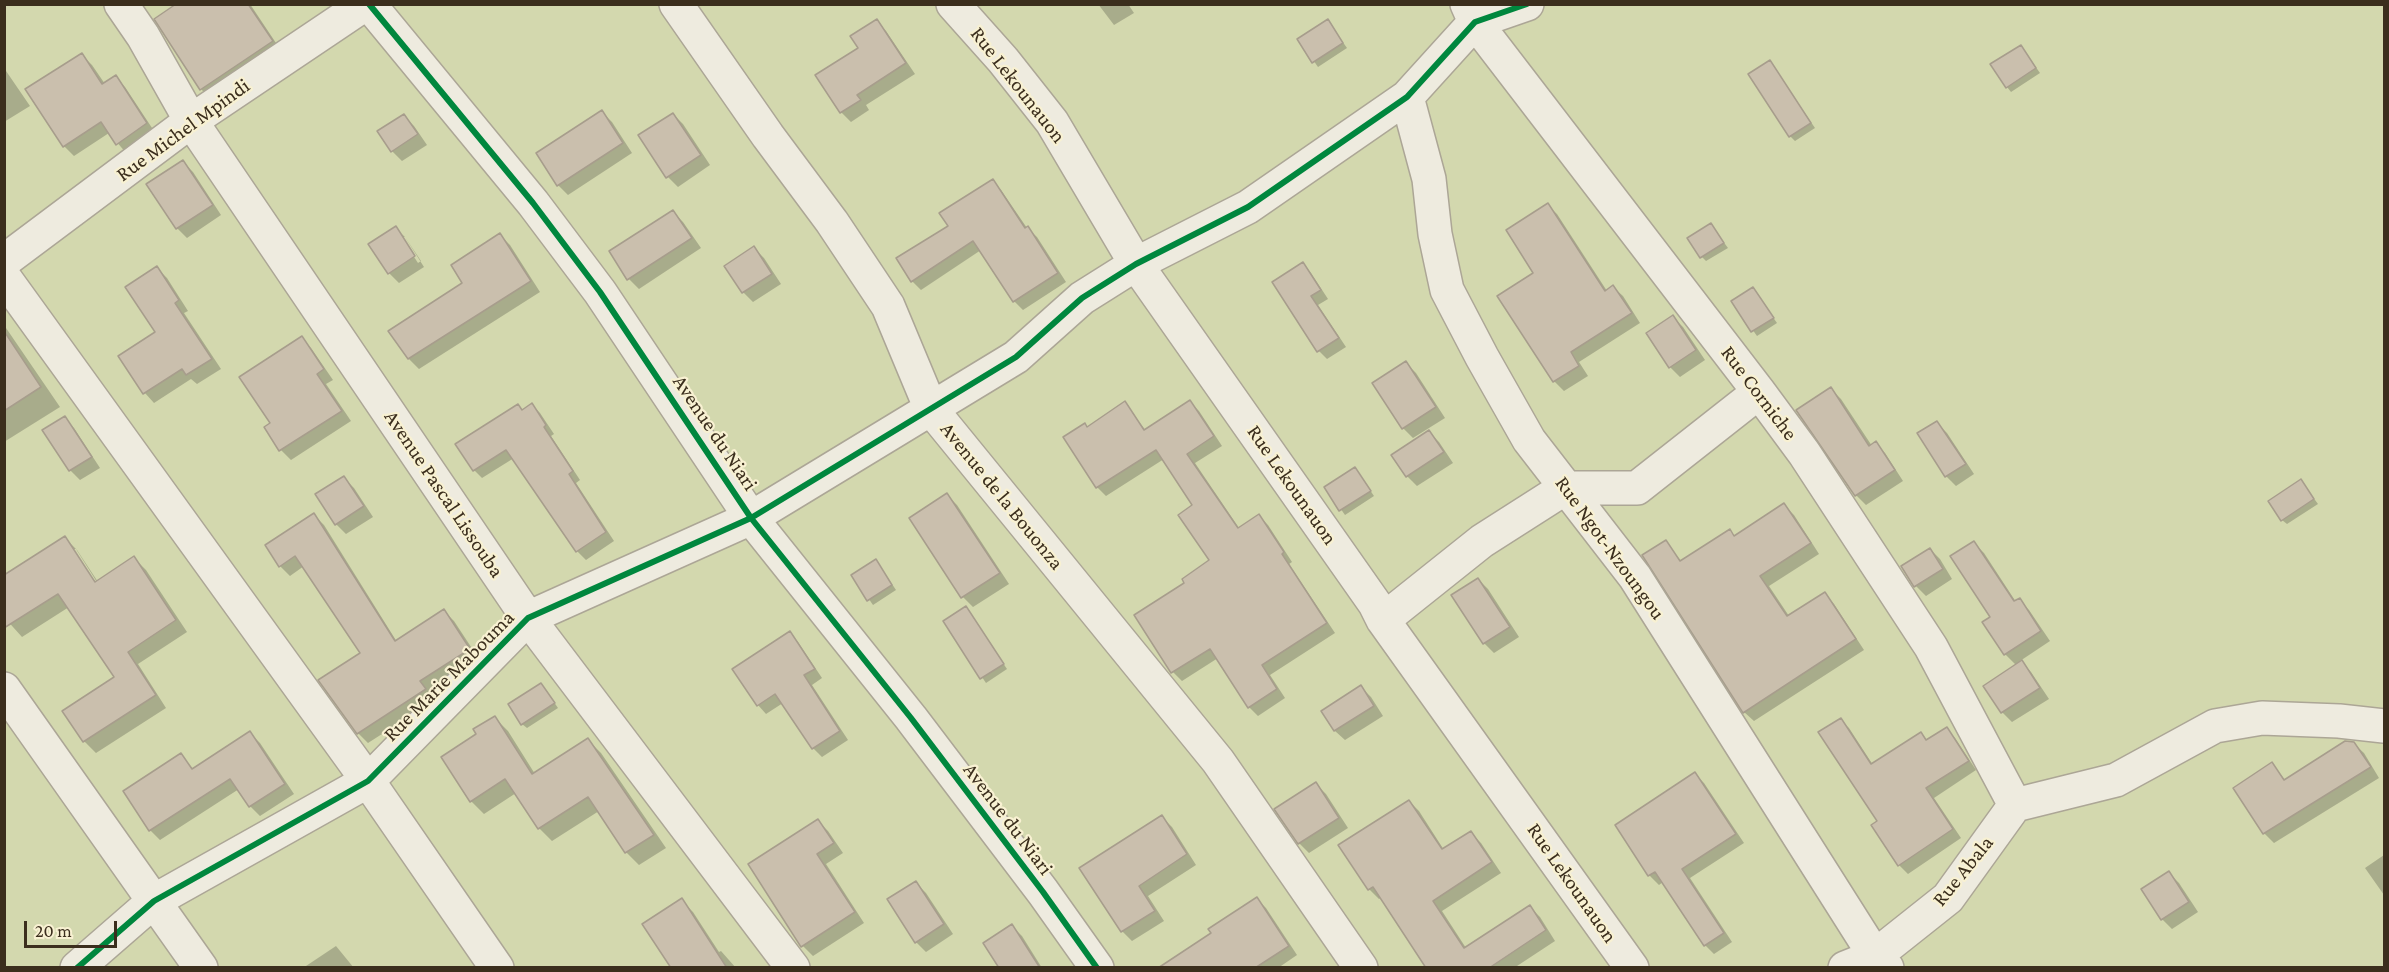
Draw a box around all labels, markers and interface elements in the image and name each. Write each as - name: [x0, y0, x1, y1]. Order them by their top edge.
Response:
- street label: Rue Lekounauon: [965, 22, 1071, 148]
- street label: Rue Michel Mpindi: [111, 73, 255, 187]
- street label: Rue Corniche: [1715, 341, 1803, 445]
- street label: Avenue du Niari: [667, 370, 763, 496]
- street label: Avenue Pascal Lissouba: [379, 406, 509, 582]
- street label: Avenue de la Bouonza: [935, 417, 1069, 575]
- street label: Rue Lekounauon: [1241, 420, 1343, 550]
- street label: Rue Ngot-Nzoungou: [1549, 471, 1671, 625]
- street label: Rue Marie Mabouma: [378, 605, 520, 747]
- street label: Avenue du Niari: [958, 758, 1058, 880]
- street label: Rue Lekounauon: [1521, 818, 1623, 948]
- street label: Rue Abala: [1927, 831, 1999, 911]
- scale bar: [27, 909, 120, 947]
- text: 20 m: [35, 921, 72, 941]

